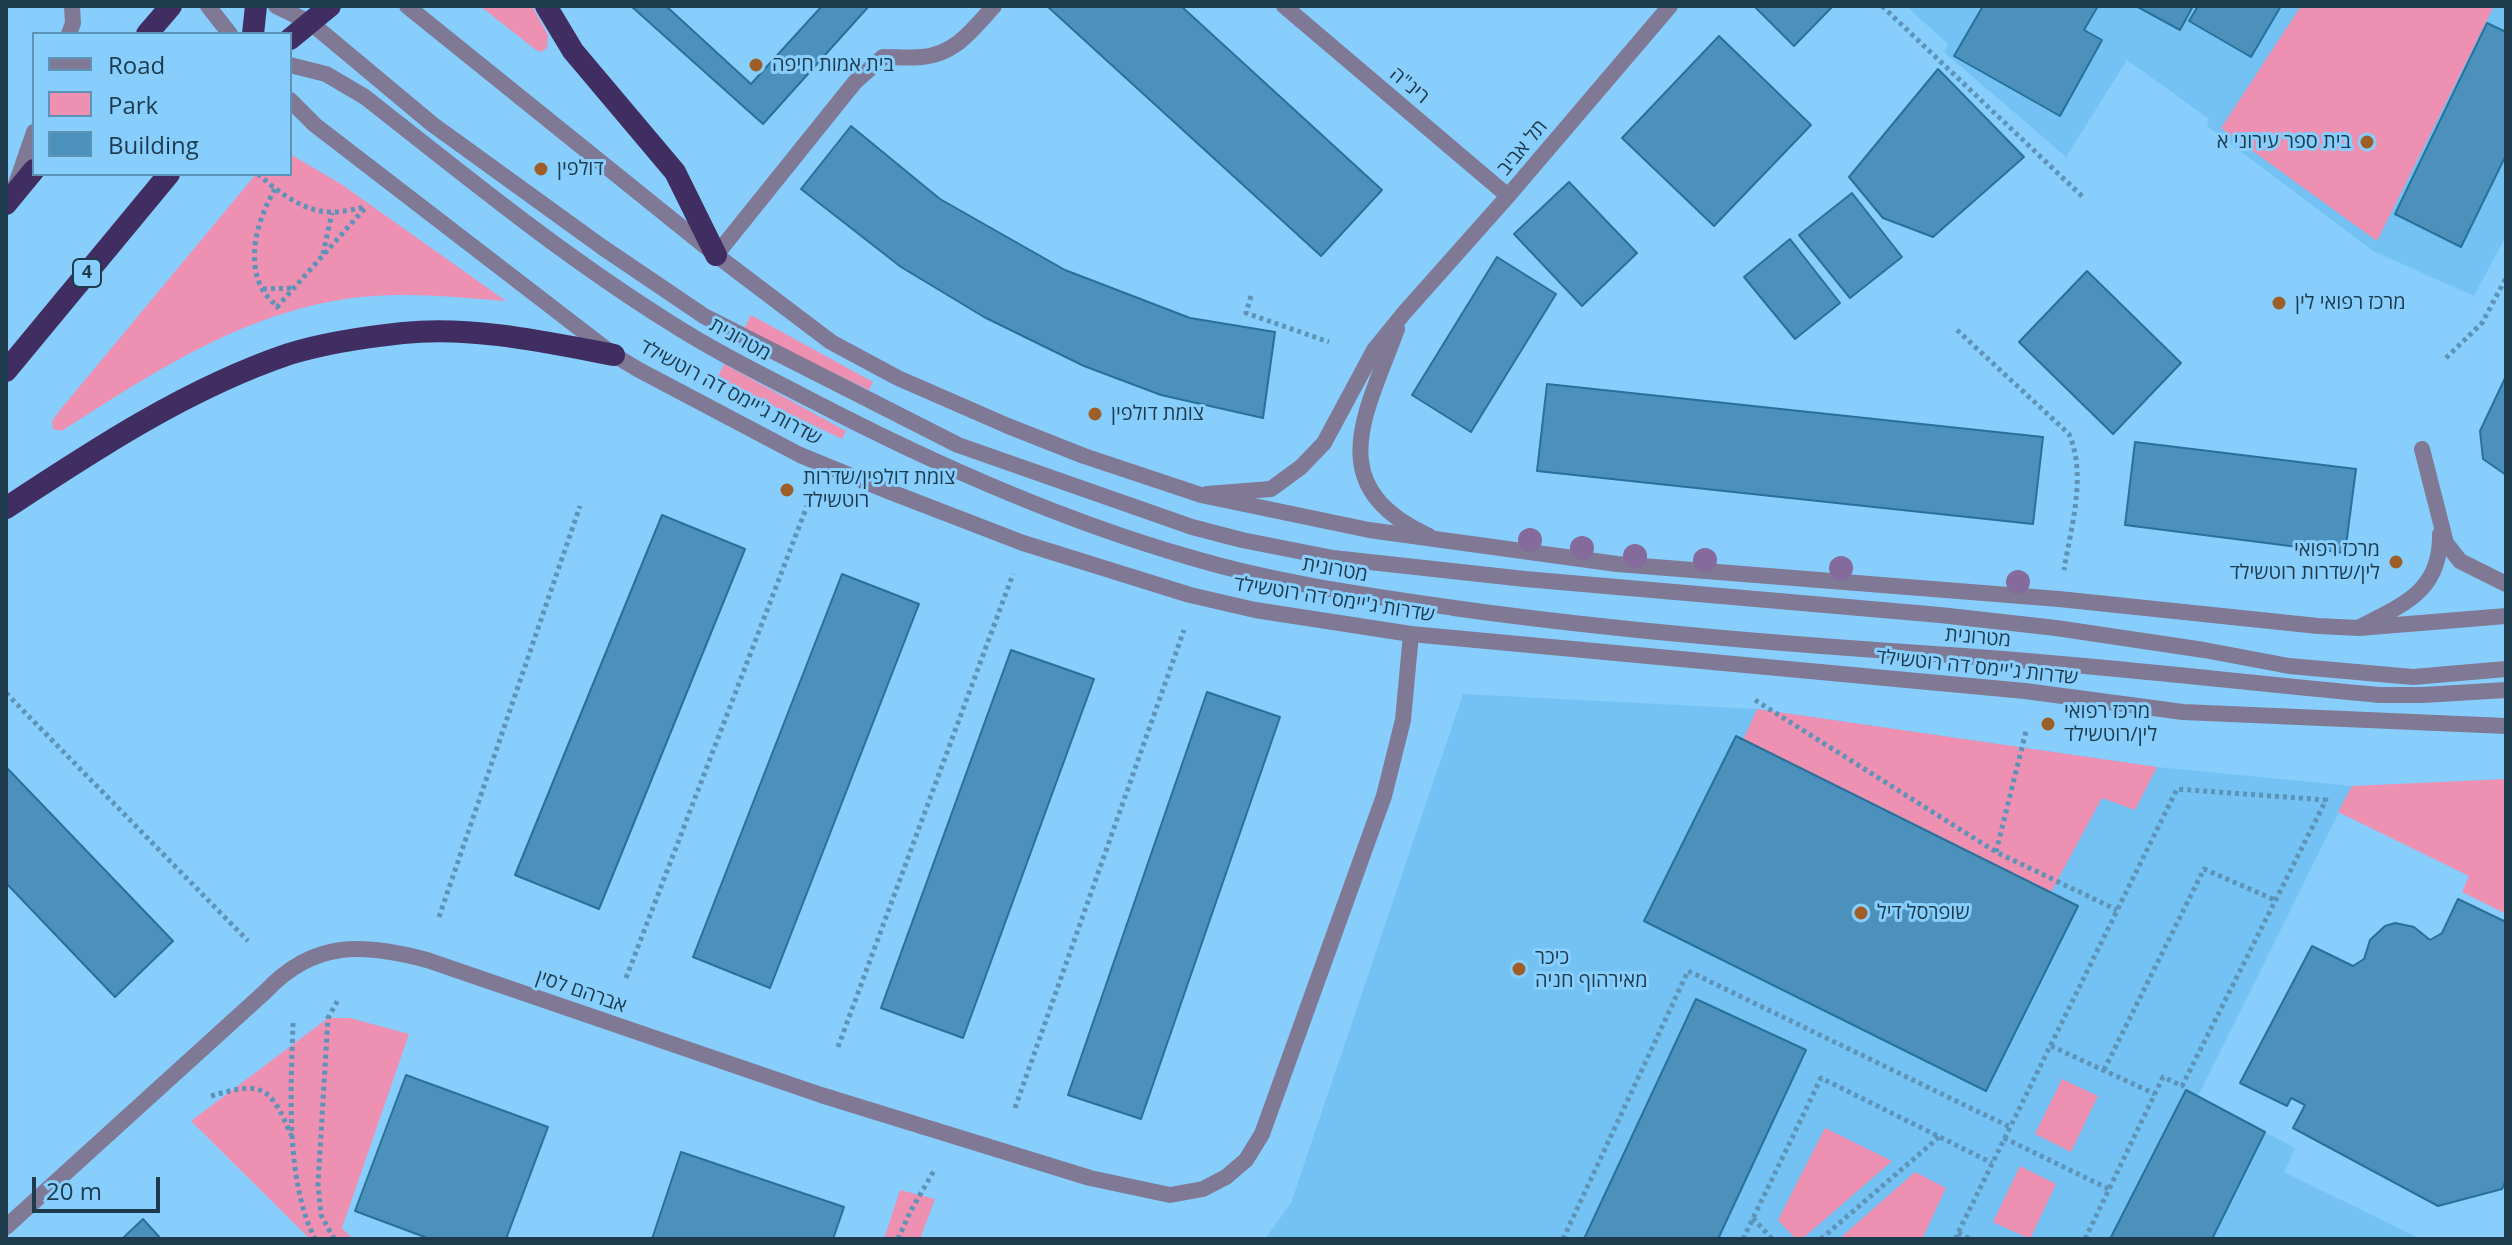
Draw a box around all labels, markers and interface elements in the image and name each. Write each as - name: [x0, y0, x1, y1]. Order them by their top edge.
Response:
- legend: [32, 32, 292, 176]
- text: Road: [108, 48, 165, 81]
- place label: בית אמות חיפה: [772, 53, 894, 77]
- marker: בית אמות חיפה: [747, 56, 765, 74]
- street label: רינ"ה: [1384, 63, 1434, 109]
- text: Park: [108, 88, 158, 121]
- street label: תל אביב: [1493, 115, 1553, 181]
- text: Building: [108, 128, 199, 161]
- place label: בית ספר עירוני א: [2217, 130, 2351, 154]
- marker: בית ספר עירוני א: [2358, 133, 2376, 151]
- place label: דולפין: [557, 157, 603, 181]
- marker: דולפין: [532, 160, 550, 178]
- road number: 4: [73, 259, 101, 287]
- place label: מרכז רפואי לין: [2295, 291, 2406, 315]
- marker: מרכז רפואי לין: [2270, 294, 2288, 312]
- street label: מטרונית: [705, 313, 775, 367]
- street label: שדרות ג'יימס דה רוטשילד: [635, 335, 825, 451]
- place label: צומת דולפין: [1111, 402, 1204, 426]
- marker: צומת דולפין: [1086, 405, 1104, 423]
- place label: צומת דולפין/שדרות רוטשילד: [803, 466, 955, 513]
- marker: צומת דולפין/שדרות רוטשילד: [778, 481, 796, 499]
- place label: מרכז רפואי לין/שדרות רוטשילד: [2230, 538, 2380, 585]
- street label: מטרונית: [1300, 552, 1370, 588]
- marker: מרכז רפואי לין/שדרות רוטשילד: [2387, 553, 2405, 571]
- street label: שדרות ג'יימס דה רוטשילד: [1232, 572, 1436, 628]
- street label: מטרונית: [1944, 623, 2012, 653]
- street label: שדרות ג'יימס דה רוטשילד: [1875, 645, 2079, 691]
- place label: מרכז רפואי לין/רוטשילד: [2064, 700, 2157, 747]
- marker: מרכז רפואי לין/רוטשילד: [2039, 715, 2057, 733]
- place label: שופרסל דיל: [1877, 901, 1970, 925]
- marker: שופרסל דיל: [1852, 904, 1870, 922]
- place label: כיכר מאירהוף חניה: [1535, 946, 1648, 993]
- marker: כיכר מאירהוף חניה: [1510, 960, 1528, 978]
- street label: אברהם לסין: [533, 965, 629, 1019]
- scale bar: [36, 1161, 164, 1211]
- text: 20 m: [46, 1174, 102, 1207]

